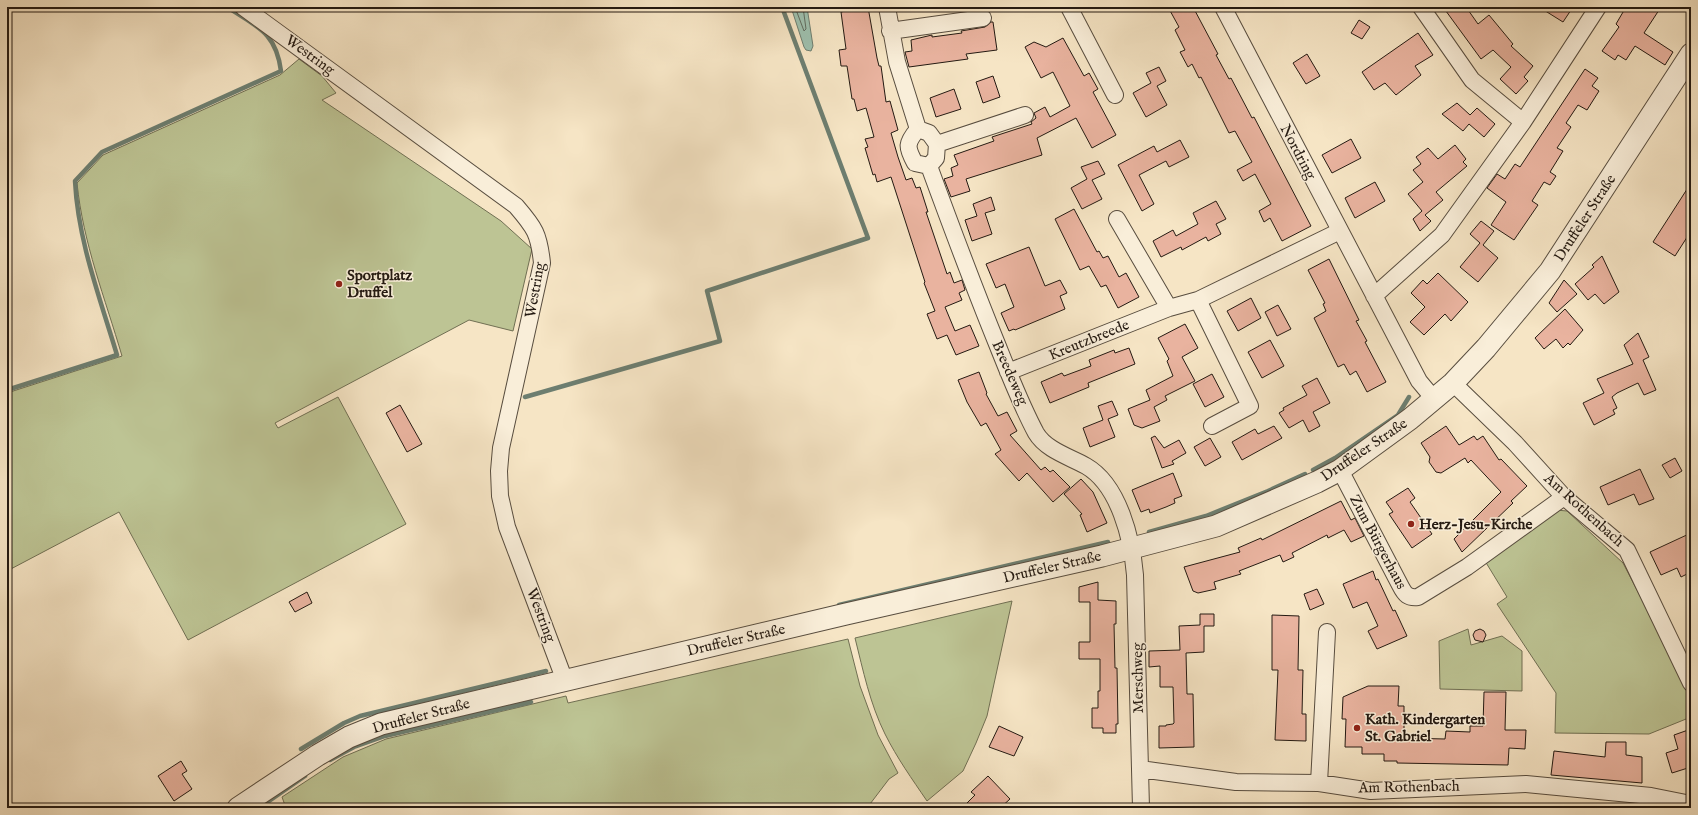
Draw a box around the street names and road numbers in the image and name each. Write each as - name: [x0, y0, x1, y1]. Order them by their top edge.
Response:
- street label: Westring: [282, 31, 339, 80]
- street label: Nordring: [1276, 121, 1321, 184]
- street label: Druffeler Straße: [1550, 171, 1620, 265]
- street label: Westring: [521, 260, 549, 319]
- street label: Kreutzbreede: [1046, 315, 1132, 365]
- street label: Breedeweg: [987, 338, 1033, 409]
- street label: Druffeler Straße: [1317, 414, 1411, 486]
- street label: Am Rothenbach: [1539, 468, 1628, 551]
- street label: Zum Bürgerhaus: [1345, 491, 1411, 593]
- street label: Druffeler Straße: [1001, 546, 1103, 588]
- street label: Westring: [522, 585, 560, 646]
- street label: Druffeler Straße: [685, 619, 787, 661]
- street label: Merschweg: [1128, 642, 1148, 713]
- street label: Druffeler Straße: [370, 694, 472, 738]
- street label: Am Rothenbach: [1357, 777, 1460, 797]

